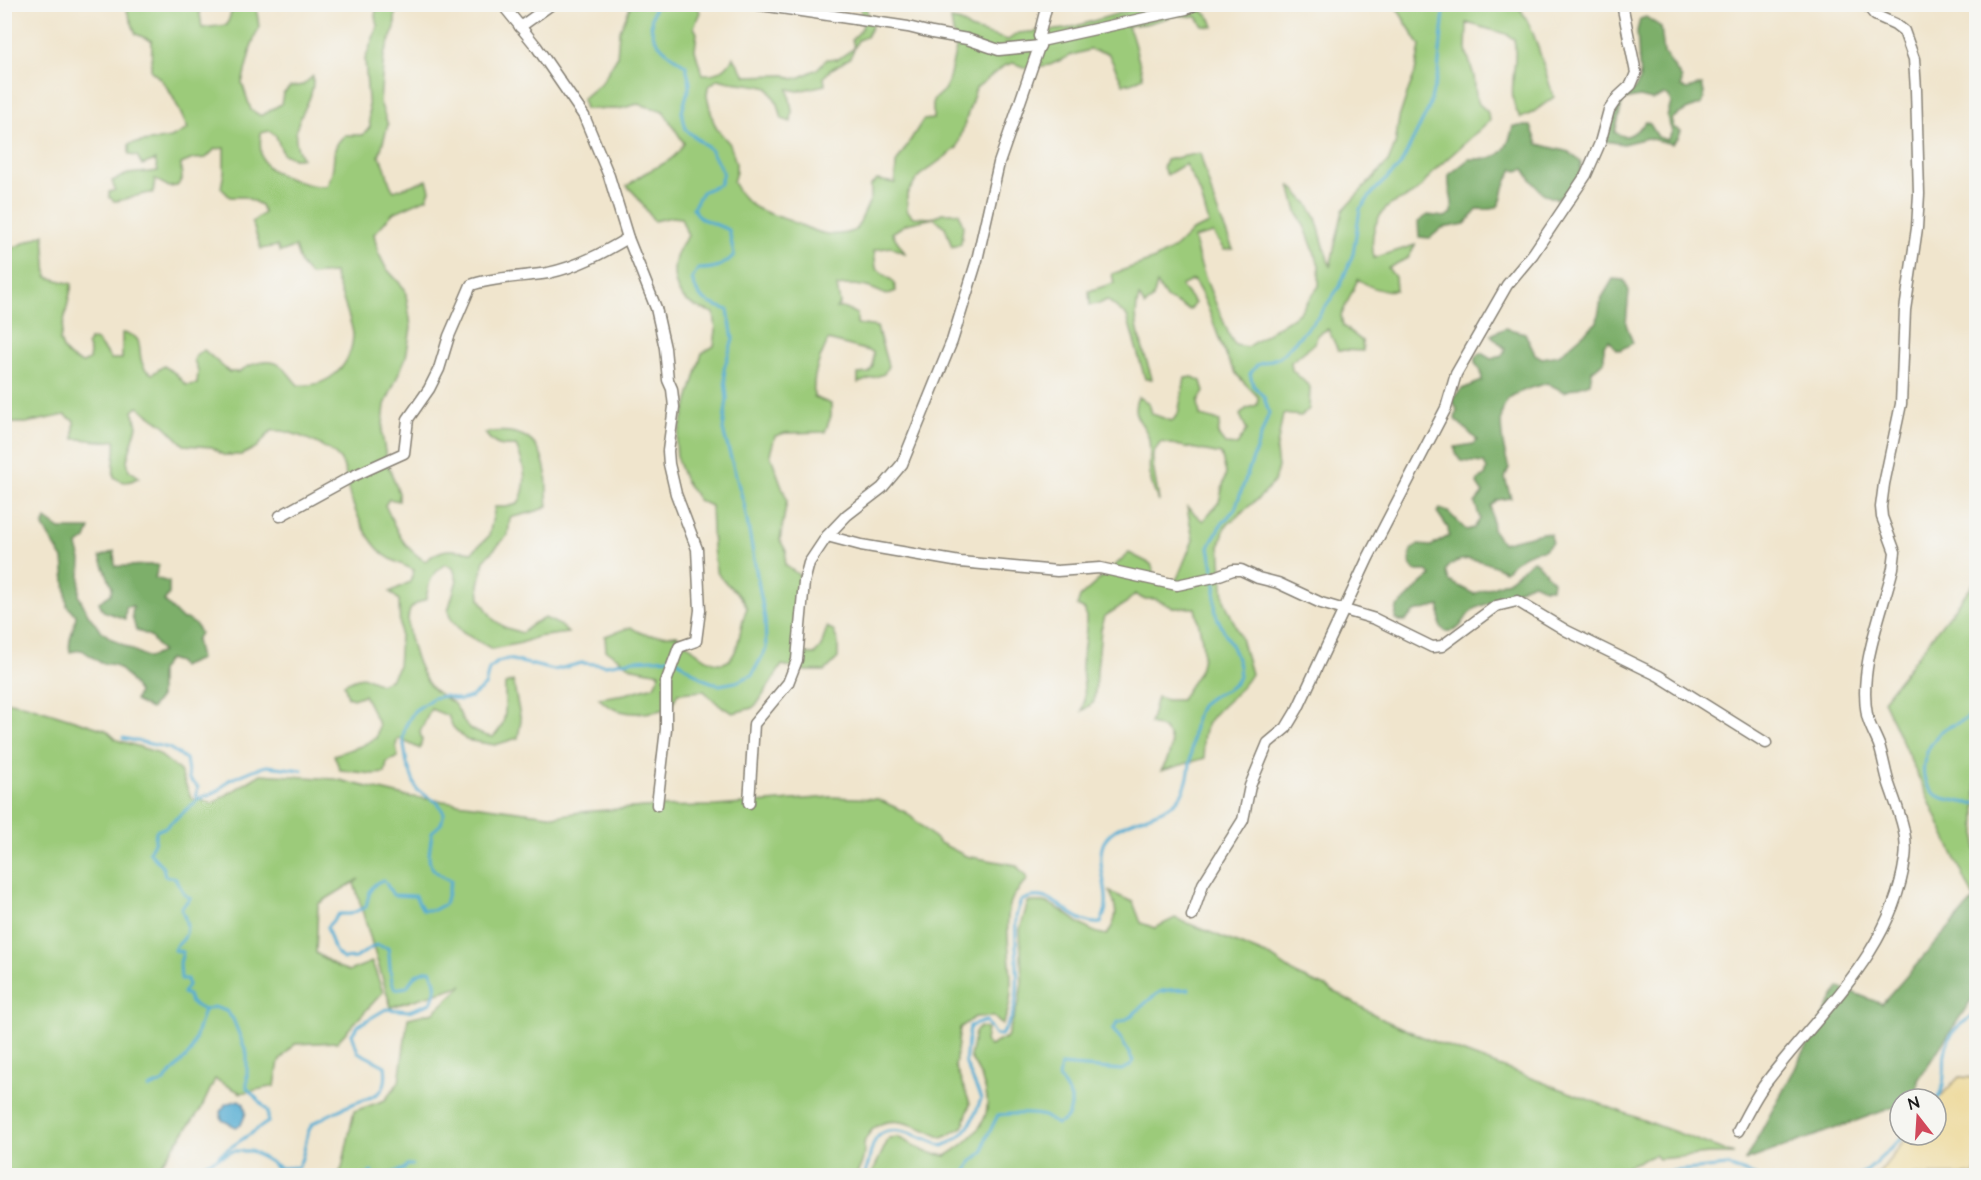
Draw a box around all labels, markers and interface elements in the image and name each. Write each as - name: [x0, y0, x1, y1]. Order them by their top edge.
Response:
- north arrow: [1888, 1087, 1948, 1147]
- text: N: [1906, 1092, 1922, 1116]

